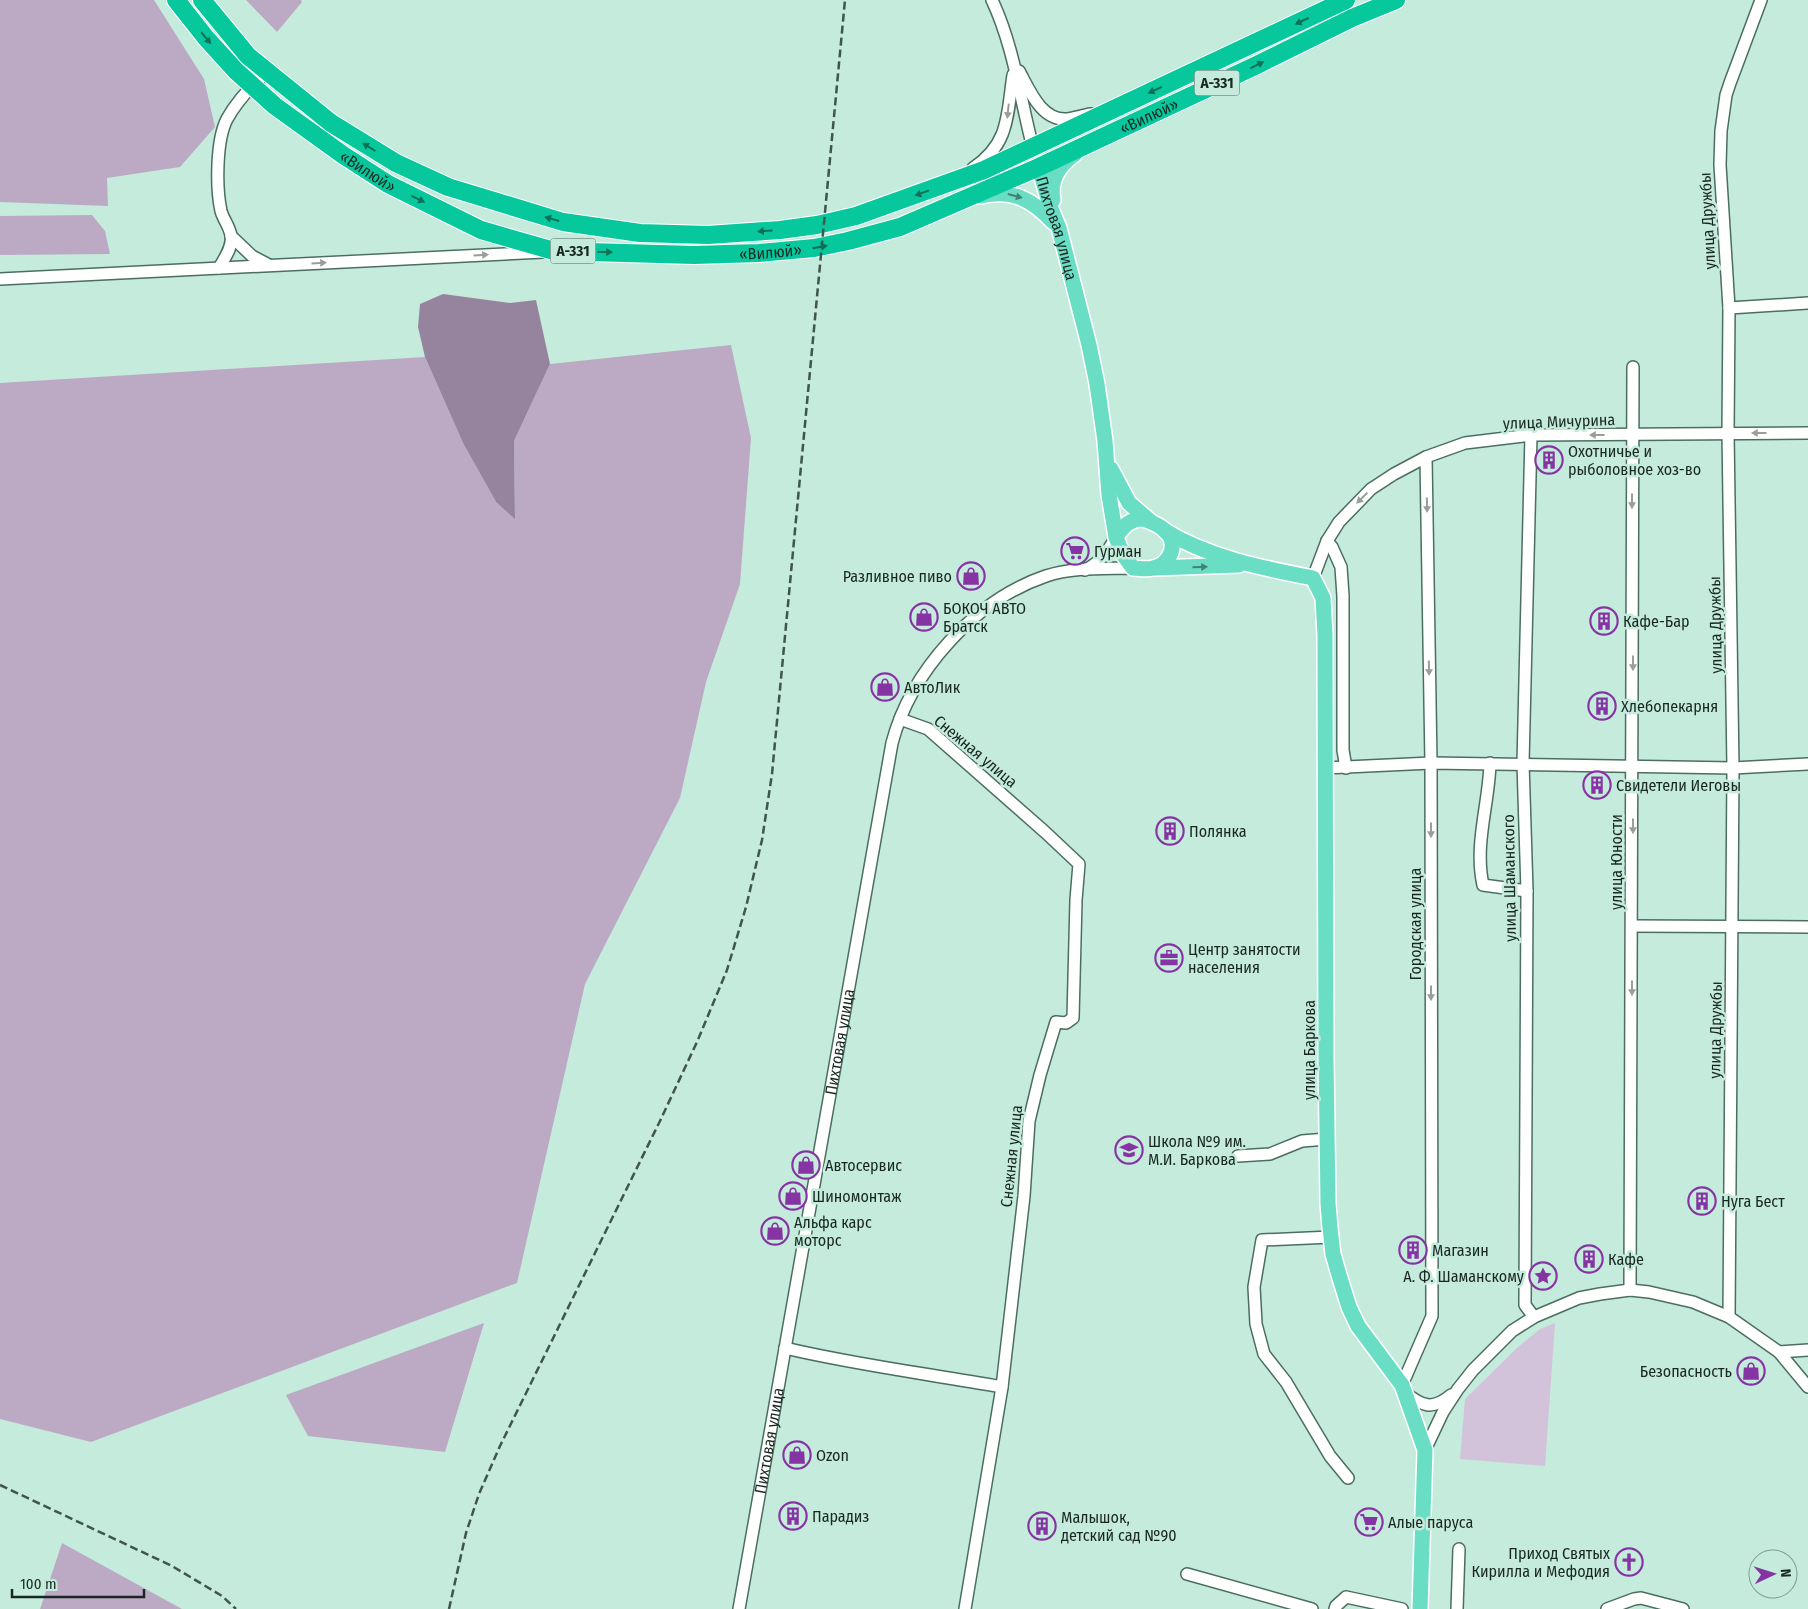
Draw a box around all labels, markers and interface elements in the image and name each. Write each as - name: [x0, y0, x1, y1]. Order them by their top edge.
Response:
- one-way arrow: [1295, 17, 1309, 25]
- one-way arrow: [201, 32, 212, 45]
- one-way arrow: [1250, 60, 1264, 68]
- road number: А-331: [1194, 70, 1240, 96]
- one-way arrow: [1148, 86, 1162, 94]
- street label: «Вилюй»: [1117, 94, 1181, 138]
- one-way arrow: [1004, 104, 1012, 120]
- one-way arrow: [363, 142, 376, 151]
- street label: «Вилюй»: [336, 147, 399, 196]
- street label: улица Дружбы: [1695, 172, 1720, 270]
- street label: Пихтовая улица: [1032, 174, 1081, 282]
- one-way arrow: [915, 190, 930, 197]
- one-way arrow: [1007, 193, 1022, 201]
- one-way arrow: [411, 195, 425, 203]
- one-way arrow: [544, 215, 559, 223]
- one-way arrow: [757, 227, 773, 235]
- road number: А-331: [550, 238, 596, 264]
- street label: «Вилюй»: [739, 240, 803, 264]
- one-way arrow: [812, 242, 828, 250]
- one-way arrow: [598, 248, 614, 256]
- one-way arrow: [474, 250, 490, 258]
- one-way arrow: [311, 259, 327, 267]
- street label: улица Мичурина: [1503, 410, 1616, 433]
- one-way arrow: [1751, 429, 1767, 437]
- one-way arrow: [1589, 431, 1605, 439]
- place label: Охотничье и рыболовное хоз-во: [1568, 442, 1701, 479]
- building icon: Охотничье и рыболовное хоз-во: [1534, 445, 1564, 475]
- one-way arrow: [1356, 492, 1368, 504]
- one-way arrow: [1628, 493, 1636, 509]
- one-way arrow: [1423, 498, 1431, 514]
- supermarket icon: Гурман: [1060, 536, 1090, 566]
- place label: Гурман: [1094, 542, 1142, 561]
- shop icon: Разливное пиво: [956, 561, 986, 591]
- one-way arrow: [1192, 563, 1208, 571]
- place label: Разливное пиво: [843, 567, 952, 586]
- street label: улица Дружбы: [1705, 576, 1726, 674]
- place label: БОКОЧ АВТО Братск: [943, 599, 1026, 636]
- shop icon: БОКОЧ АВТО Братск: [909, 602, 939, 632]
- building icon: Кафе-Бар: [1589, 606, 1619, 636]
- place label: Кафе-Бар: [1623, 612, 1690, 631]
- one-way arrow: [1629, 656, 1637, 672]
- one-way arrow: [1425, 660, 1433, 676]
- shop icon: АвтоЛик: [870, 672, 900, 702]
- place label: АвтоЛик: [904, 678, 961, 697]
- building icon: Хлебопекарня: [1587, 691, 1617, 721]
- place label: Хлебопекарня: [1621, 697, 1718, 716]
- street label: Снежная улица: [930, 711, 1021, 792]
- building icon: Свидетели Иеговы: [1582, 770, 1612, 800]
- place label: Свидетели Иеговы: [1616, 776, 1741, 795]
- street label: улица Шаманского: [1499, 814, 1520, 942]
- street label: улица Юности: [1607, 814, 1626, 910]
- building icon: Полянка: [1155, 816, 1185, 846]
- one-way arrow: [1629, 818, 1637, 834]
- place label: Полянка: [1189, 822, 1247, 841]
- one-way arrow: [1427, 823, 1435, 839]
- street label: Городская улица: [1406, 867, 1425, 980]
- place label: Центр занятости населения: [1188, 940, 1301, 977]
- office icon: Центр занятости населения: [1154, 943, 1184, 973]
- one-way arrow: [1628, 981, 1636, 997]
- street label: улица Дружбы: [1705, 981, 1726, 1079]
- one-way arrow: [1427, 985, 1435, 1001]
- street label: Пихтовая улица: [821, 987, 858, 1096]
- street label: улица Баркова: [1300, 1000, 1319, 1100]
- street label: Снежная улица: [997, 1104, 1026, 1208]
- place label: Школа №9 им. М.И. Баркова: [1148, 1132, 1246, 1169]
- school or university icon: Школа №9 им. М.И. Баркова: [1114, 1135, 1144, 1165]
- shop icon: Автосервис: [791, 1150, 821, 1180]
- place label: Автосервис: [825, 1156, 902, 1175]
- shop icon: Шиномонтаж: [778, 1181, 808, 1211]
- building icon: Нуга Бест: [1687, 1186, 1717, 1216]
- place label: Шиномонтаж: [812, 1187, 902, 1206]
- place label: Нуга Бест: [1721, 1192, 1785, 1211]
- place label: Альфа карс моторс: [794, 1213, 872, 1250]
- shop icon: Альфа карс моторс: [760, 1216, 790, 1246]
- building icon: Магазин: [1398, 1235, 1428, 1265]
- place label: Магазин: [1432, 1241, 1489, 1260]
- building icon: Кафе: [1574, 1244, 1604, 1274]
- place label: Кафе: [1608, 1250, 1644, 1269]
- place icon: А. Ф. Шаманскому: [1528, 1261, 1558, 1291]
- place label: А. Ф. Шаманскому: [1403, 1267, 1525, 1286]
- shop icon: Безопасность: [1736, 1356, 1766, 1386]
- place label: Безопасность: [1640, 1362, 1732, 1381]
- street label: Пихтовая улица: [751, 1386, 788, 1495]
- shop icon: Ozon: [782, 1440, 812, 1470]
- place label: Ozon: [816, 1446, 849, 1465]
- building icon: Парадиз: [778, 1501, 808, 1531]
- place label: Парадиз: [812, 1507, 869, 1526]
- supermarket icon: Алые паруса: [1354, 1507, 1384, 1537]
- place label: Малышок, детский сад №90: [1061, 1508, 1177, 1545]
- building icon: Малышок, детский сад №90: [1027, 1511, 1057, 1541]
- place label: Алые паруса: [1388, 1513, 1473, 1532]
- place label: Приход Святых Кирилла и Мефодия: [1471, 1544, 1610, 1581]
- church icon: Приход Святых Кирилла и Мефодия: [1614, 1547, 1644, 1577]
- north arrow: [1748, 1549, 1798, 1599]
- scale bar: [12, 1566, 145, 1598]
- text: N: [1777, 1568, 1794, 1578]
- text: 100 m: [20, 1575, 57, 1593]

